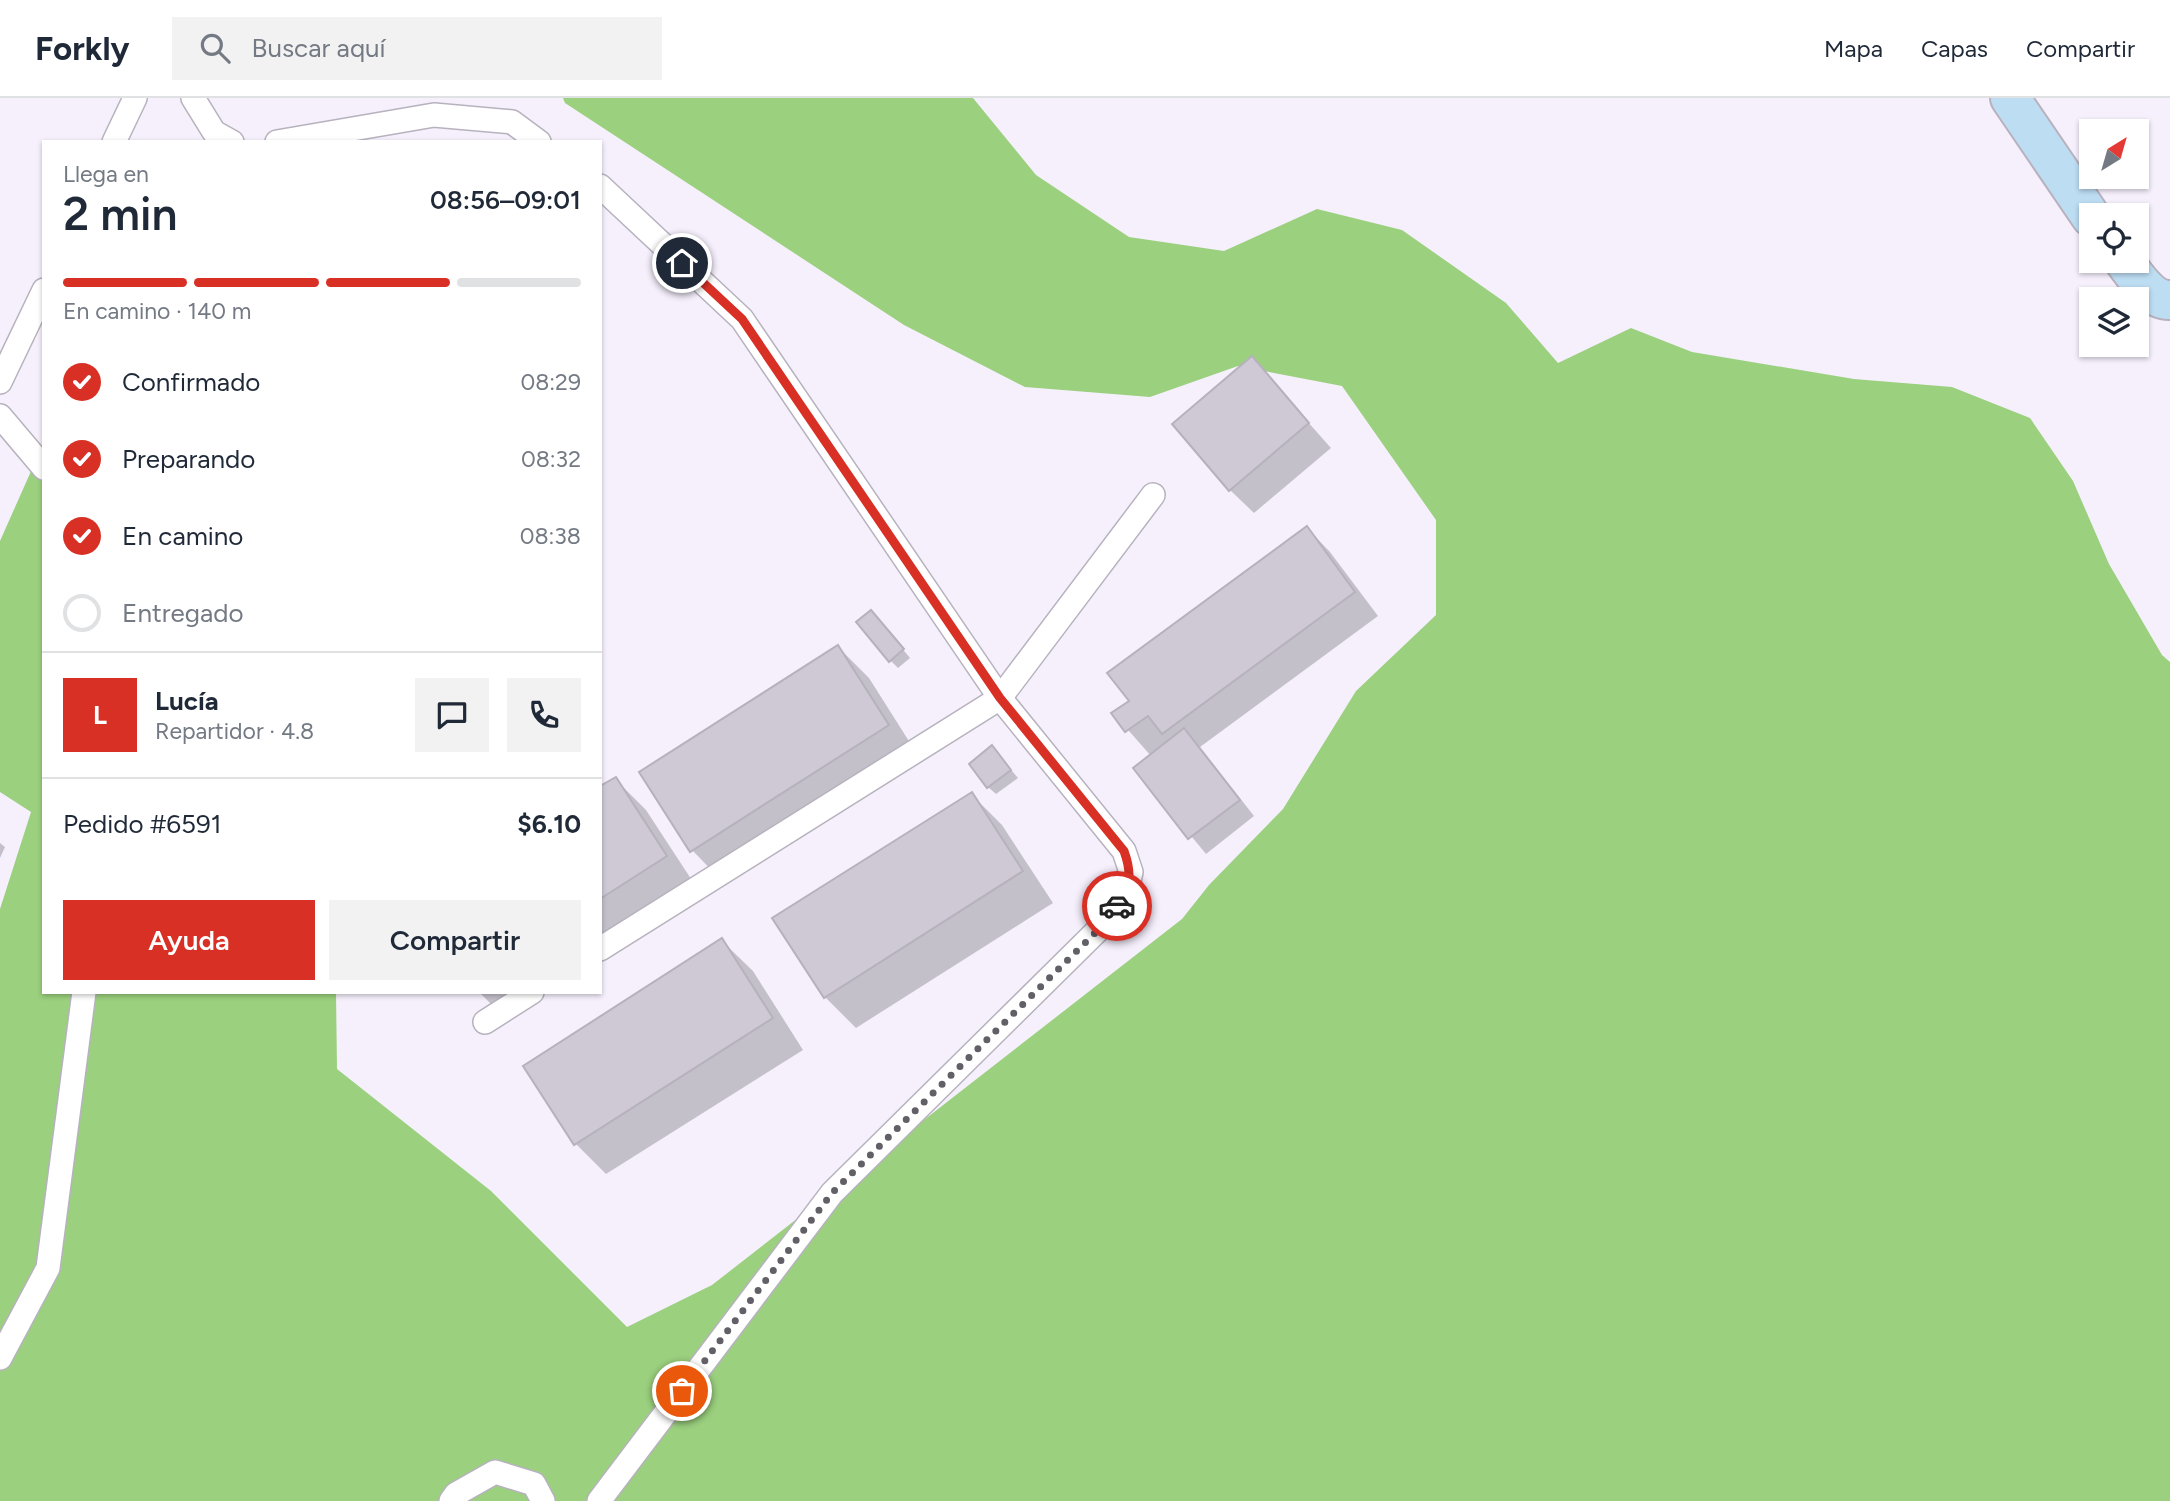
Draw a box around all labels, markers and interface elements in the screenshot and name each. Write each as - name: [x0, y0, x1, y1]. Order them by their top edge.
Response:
- search box: [172, 17, 662, 80]
- text: Forkly: [35, 29, 130, 68]
- icon: search: [196, 29, 234, 67]
- text: Buscar aquí: [252, 32, 385, 64]
- text: Mapa: [1824, 34, 1883, 63]
- text: Capas: [1921, 34, 1988, 63]
- text: Compartir: [2026, 34, 2135, 63]
- north arrow: [2079, 119, 2149, 189]
- map controls: [2079, 119, 2149, 357]
- text: Llega en: [63, 160, 149, 188]
- text: 08:56–09:01: [430, 184, 581, 216]
- text: 2 min: [63, 186, 178, 242]
- button: locate: [2079, 203, 2149, 273]
- pin: [652, 233, 712, 293]
- icon: home: [663, 244, 701, 282]
- button: layers: [2079, 287, 2149, 357]
- text: En camino · 140 m: [63, 297, 251, 325]
- icon: check: [63, 363, 101, 401]
- text: Confirmado: [122, 366, 260, 398]
- text: 08:29: [520, 368, 581, 396]
- icon: check: [63, 440, 101, 478]
- text: Preparando: [122, 443, 255, 475]
- text: 08:32: [521, 445, 581, 473]
- icon: check: [63, 517, 101, 555]
- text: En camino: [122, 520, 243, 552]
- text: 08:38: [520, 522, 581, 550]
- text: Entregado: [122, 597, 244, 629]
- button: chat: [415, 678, 489, 752]
- button: phone: [507, 678, 581, 752]
- text: Lucía: [155, 685, 219, 717]
- text: L: [93, 699, 107, 731]
- text: Repartidor · 4.8: [155, 717, 314, 745]
- text: Pedido #6591: [63, 808, 221, 840]
- text: $6.10: [517, 808, 581, 840]
- courier: [1082, 871, 1152, 941]
- icon: car: [1098, 887, 1136, 925]
- button: Ayuda: [63, 900, 315, 980]
- button: Compartir: [329, 900, 581, 980]
- pin: [652, 1361, 712, 1421]
- icon: bag: [663, 1372, 701, 1410]

